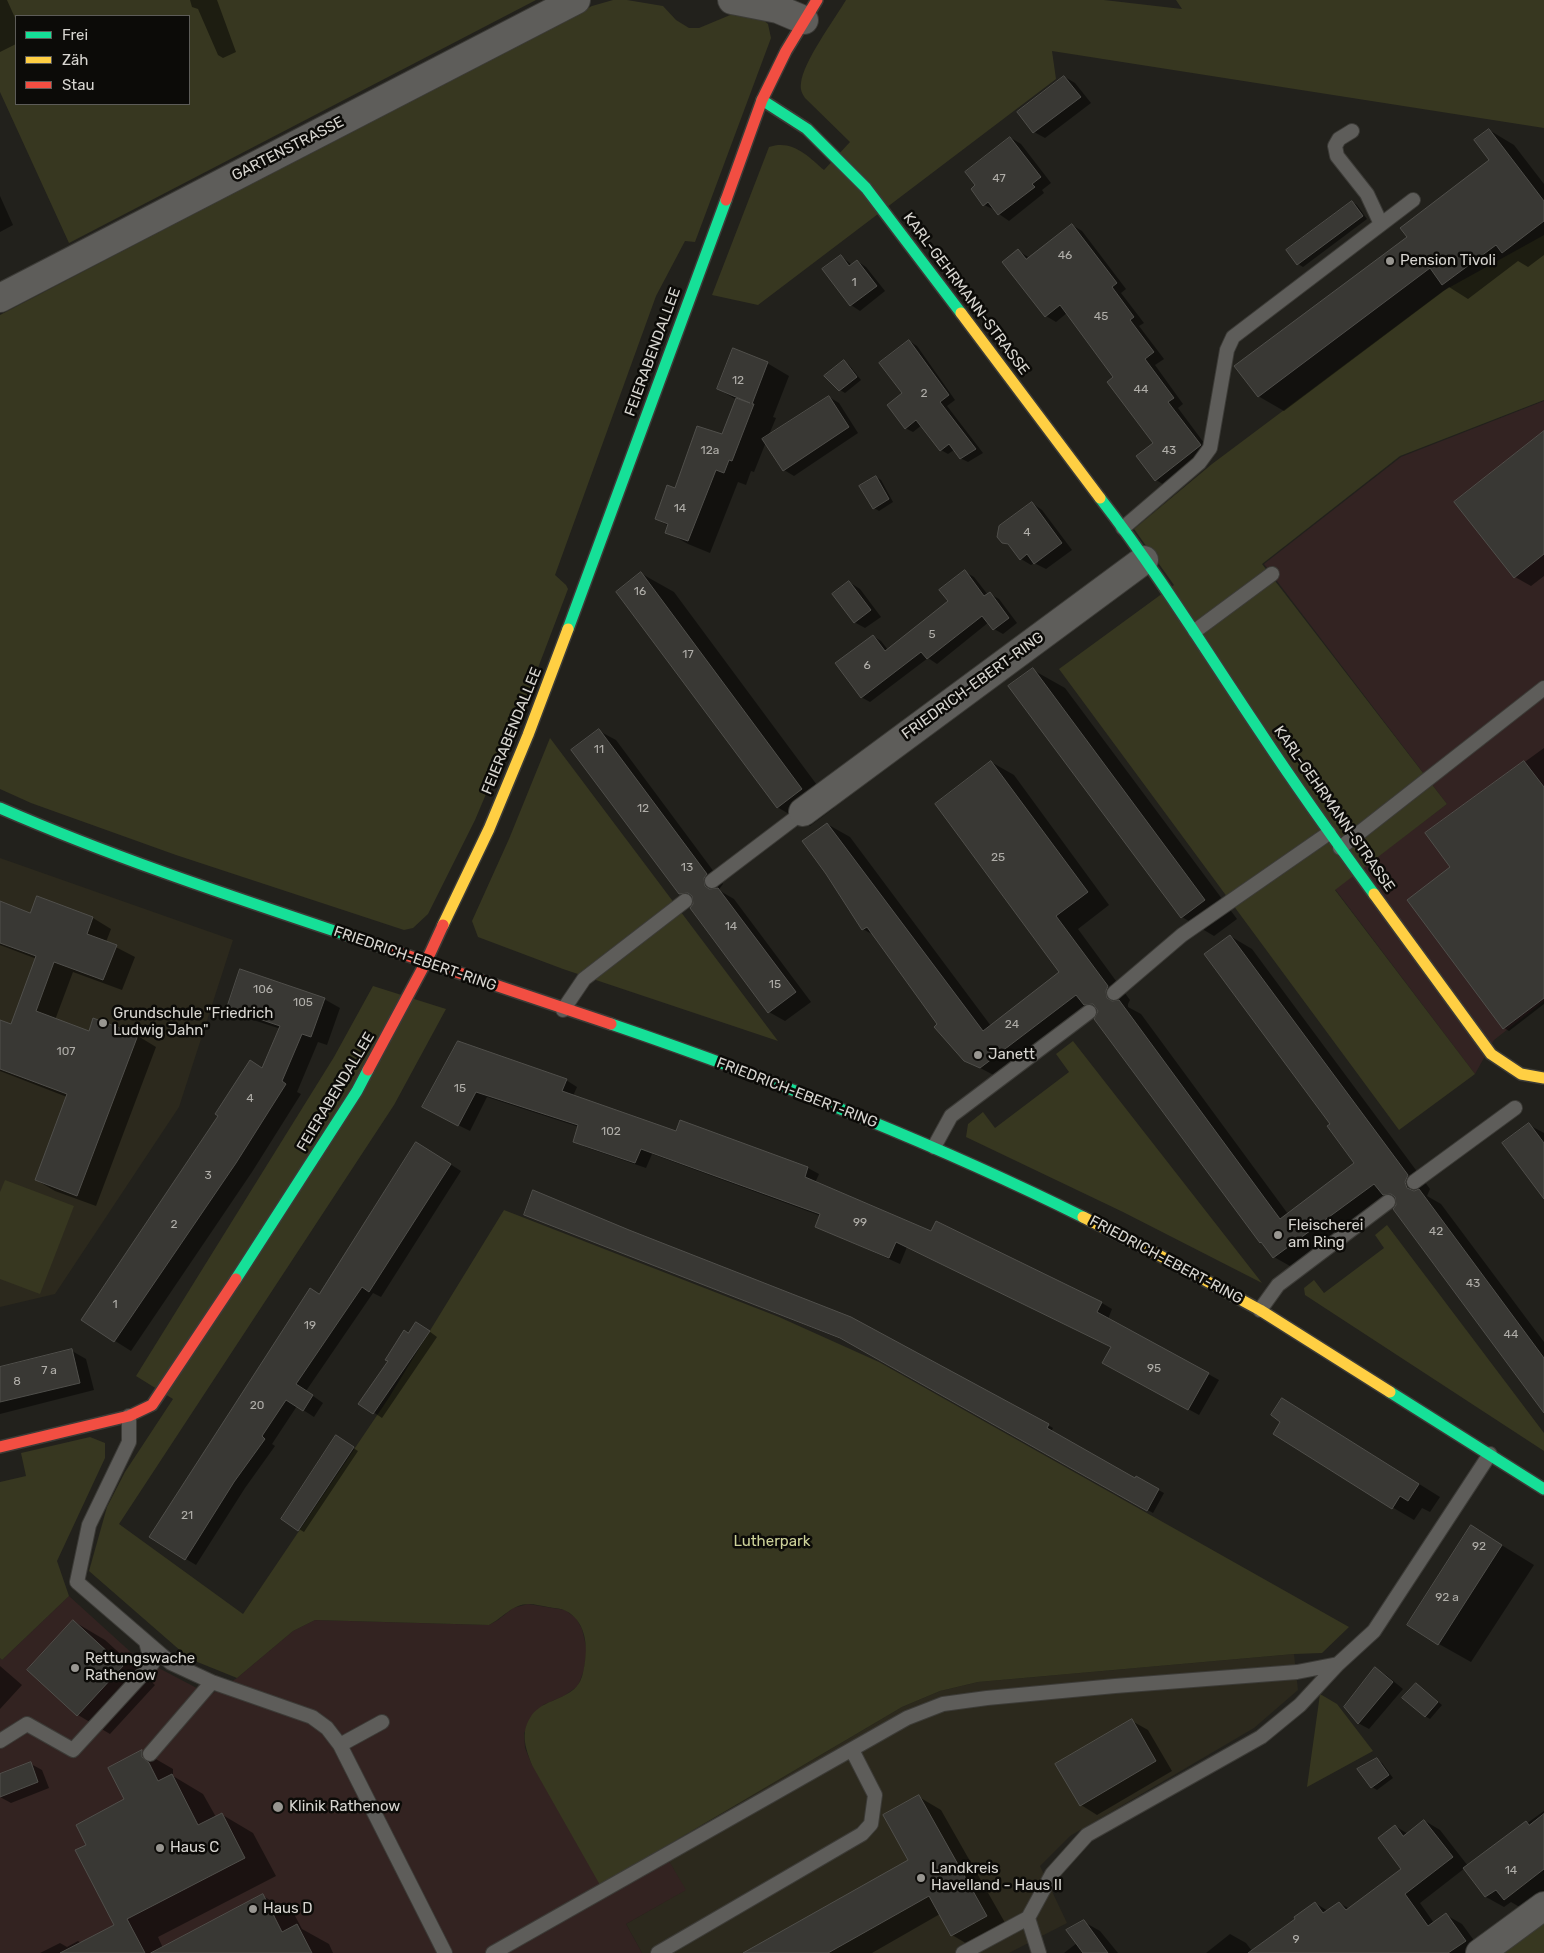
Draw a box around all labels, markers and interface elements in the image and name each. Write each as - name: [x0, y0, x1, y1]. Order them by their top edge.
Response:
- legend: [15, 15, 190, 105]
- text: Frei: [62, 26, 88, 44]
- text: Zäh: [62, 51, 88, 69]
- text: Stau: [62, 76, 95, 94]
- street label: GARTENSTRASSE: [229, 113, 347, 185]
- house number: 47: [992, 172, 1006, 186]
- street label: KARL-GEHRMANN-STRASSE: [899, 209, 1033, 379]
- house number: 46: [1058, 249, 1072, 263]
- place label: Pension Tivoli: [1400, 252, 1496, 270]
- marker: Pension Tivoli: [1384, 255, 1396, 267]
- house number: 1: [851, 276, 857, 290]
- street label: FEIERABENDALLEE: [621, 285, 685, 419]
- house number: 45: [1094, 310, 1108, 324]
- house number: 12: [732, 374, 744, 388]
- house number: 44: [1134, 383, 1148, 397]
- house number: 2: [920, 387, 928, 401]
- house number: 12a: [701, 444, 719, 458]
- house number: 43: [1162, 444, 1176, 458]
- house number: 14: [674, 502, 686, 516]
- house number: 4: [1023, 526, 1031, 540]
- house number: 16: [634, 585, 646, 599]
- street label: FRIEDRICH-EBERT-RING: [898, 628, 1048, 744]
- house number: 5: [928, 628, 936, 642]
- house number: 17: [682, 648, 694, 662]
- house number: 6: [863, 659, 871, 673]
- street label: FEIERABENDALLEE: [478, 665, 546, 797]
- street label: KARL-GEHRMANN-STRASSE: [1270, 723, 1398, 895]
- house number: 11: [594, 743, 604, 757]
- house number: 12: [637, 802, 649, 816]
- house number: 25: [991, 851, 1005, 865]
- house number: 13: [681, 861, 693, 875]
- house number: 14: [725, 920, 737, 934]
- street label: FRIEDRICH-EBERT-RING: [331, 923, 499, 995]
- house number: 15: [769, 978, 781, 992]
- house number: 106: [253, 983, 273, 997]
- house number: 105: [293, 996, 313, 1010]
- place label: Grundschule "Friedrich Ludwig Jahn": [113, 1005, 273, 1040]
- marker: Grundschule "Friedrich Ludwig Jahn": [97, 1017, 109, 1029]
- house number: 24: [1005, 1018, 1019, 1032]
- street label: FEIERABENDALLEE: [293, 1029, 379, 1155]
- house number: 107: [57, 1045, 75, 1059]
- place label: Janett: [988, 1046, 1035, 1064]
- marker: Janett: [972, 1049, 984, 1061]
- street label: FRIEDRICH-EBERT-RING: [714, 1054, 880, 1132]
- house number: 15: [454, 1082, 466, 1096]
- house number: 4: [246, 1092, 254, 1106]
- house number: 102: [601, 1125, 621, 1139]
- house number: 3: [204, 1169, 212, 1183]
- street label: FRIEDRICH-EBERT-RING: [1086, 1212, 1246, 1308]
- house number: 99: [853, 1216, 867, 1230]
- place label: Fleischerei am Ring: [1288, 1217, 1363, 1252]
- house number: 2: [170, 1218, 178, 1232]
- house number: 42: [1429, 1225, 1443, 1239]
- marker: Fleischerei am Ring: [1272, 1229, 1284, 1241]
- house number: 43: [1466, 1277, 1480, 1291]
- house number: 1: [112, 1298, 118, 1312]
- house number: 19: [304, 1319, 316, 1333]
- house number: 44: [1504, 1328, 1518, 1342]
- house number: 95: [1147, 1362, 1161, 1376]
- house number: 7 a: [41, 1364, 57, 1378]
- house number: 8: [13, 1375, 21, 1389]
- house number: 20: [250, 1399, 264, 1413]
- house number: 21: [181, 1509, 193, 1523]
- park label: Lutherpark: [734, 1533, 810, 1551]
- house number: 92: [1472, 1540, 1486, 1554]
- house number: 92 a: [1435, 1591, 1459, 1605]
- place label: Rettungswache Rathenow: [85, 1650, 195, 1685]
- marker: Rettungswache Rathenow: [69, 1662, 81, 1674]
- place label: Klinik Rathenow: [289, 1798, 400, 1816]
- marker: Klinik Rathenow: [271, 1800, 285, 1814]
- place label: Haus C: [170, 1839, 219, 1857]
- marker: Haus C: [154, 1842, 166, 1854]
- place label: Landkreis Havelland - Haus II: [931, 1860, 1062, 1895]
- house number: 14: [1505, 1864, 1517, 1878]
- marker: Landkreis Havelland - Haus II: [915, 1872, 927, 1884]
- place label: Haus D: [263, 1900, 313, 1918]
- marker: Haus D: [247, 1903, 259, 1915]
- house number: 9: [1292, 1933, 1300, 1947]

